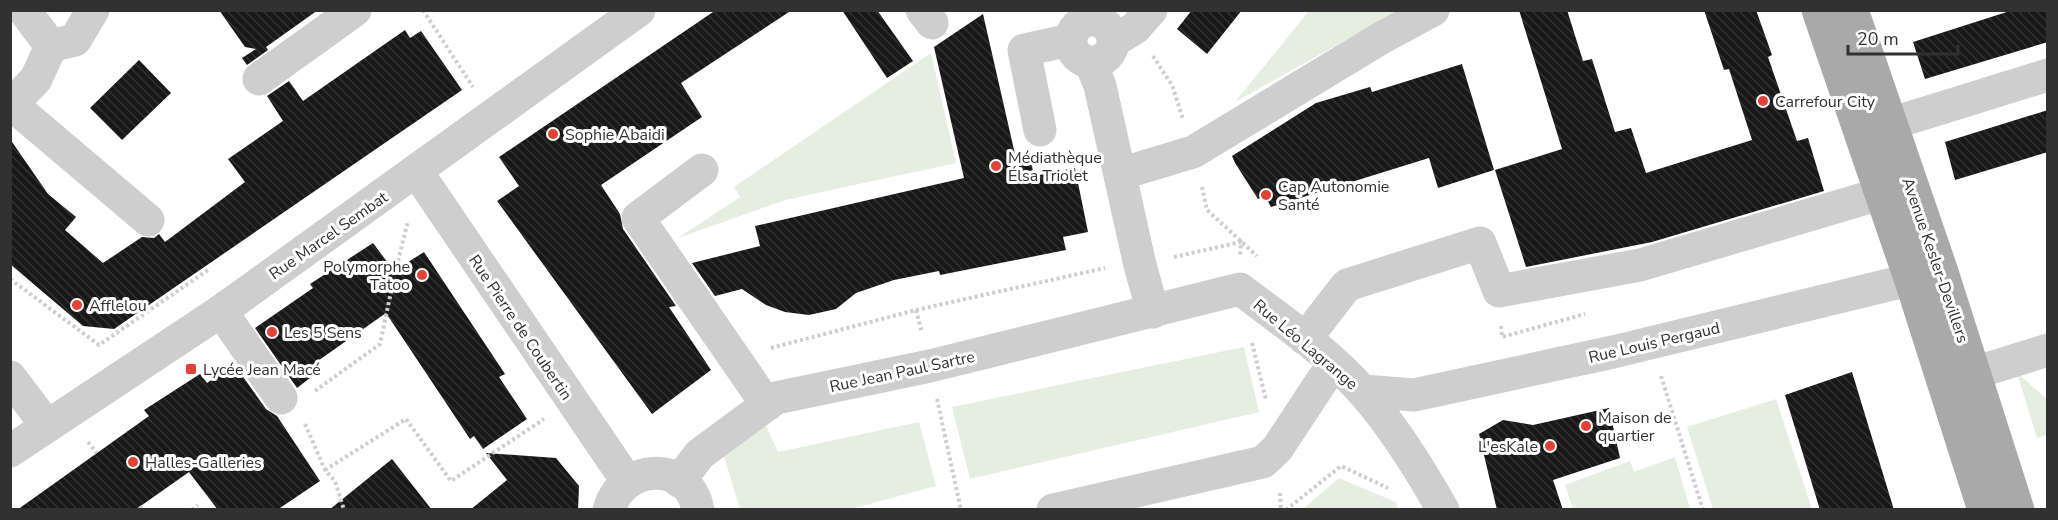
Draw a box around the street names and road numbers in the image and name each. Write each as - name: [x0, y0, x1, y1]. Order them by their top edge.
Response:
- street label: Avenue Kesler-Devillers: [1896, 175, 1974, 346]
- street label: Rue Marcel Sembat: [265, 186, 393, 285]
- street label: Rue Pierre de Coubertin: [463, 250, 577, 405]
- street label: Rue Léo Lagrange: [1248, 295, 1362, 395]
- street label: Rue Louis Pergaud: [1586, 317, 1722, 369]
- street label: Rue Jean Paul Sartre: [828, 346, 977, 398]

